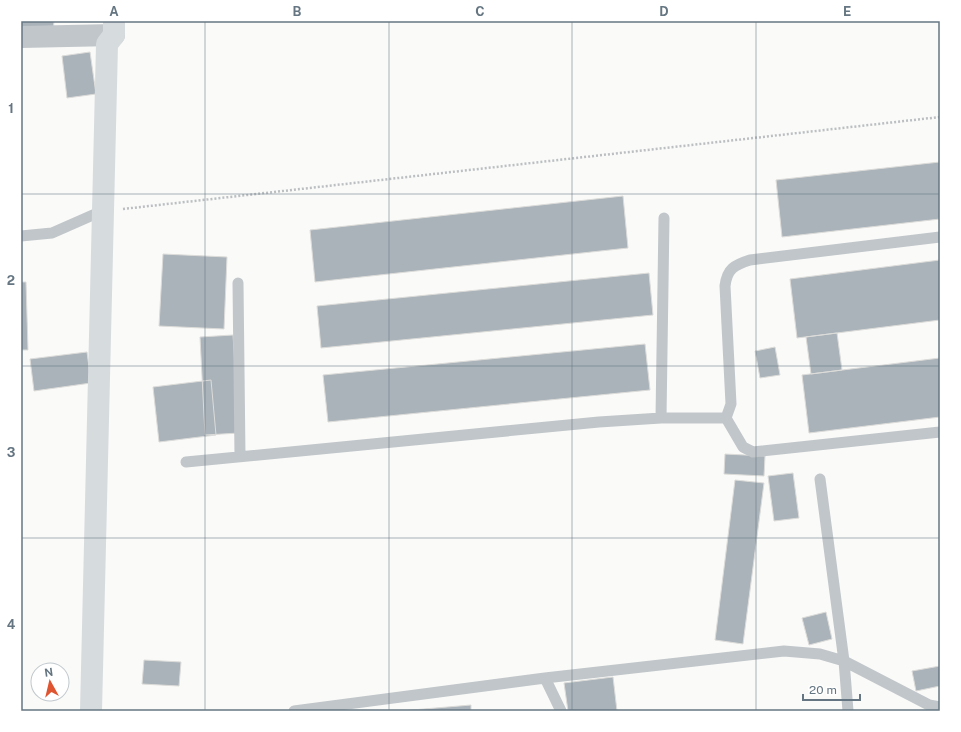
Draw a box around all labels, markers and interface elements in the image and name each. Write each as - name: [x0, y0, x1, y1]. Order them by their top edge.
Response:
- text: A: [109, 4, 119, 19]
- text: B: [293, 4, 302, 19]
- text: C: [475, 4, 485, 19]
- text: D: [659, 4, 669, 19]
- text: E: [843, 4, 851, 19]
- text: 1: [8, 101, 14, 116]
- text: 2: [7, 273, 15, 288]
- text: 3: [7, 445, 16, 460]
- text: 4: [7, 617, 16, 632]
- north arrow: [30, 662, 70, 702]
- text: N: [44, 666, 54, 679]
- scale bar: [803, 676, 860, 702]
- text: 20 m: [809, 683, 837, 697]

